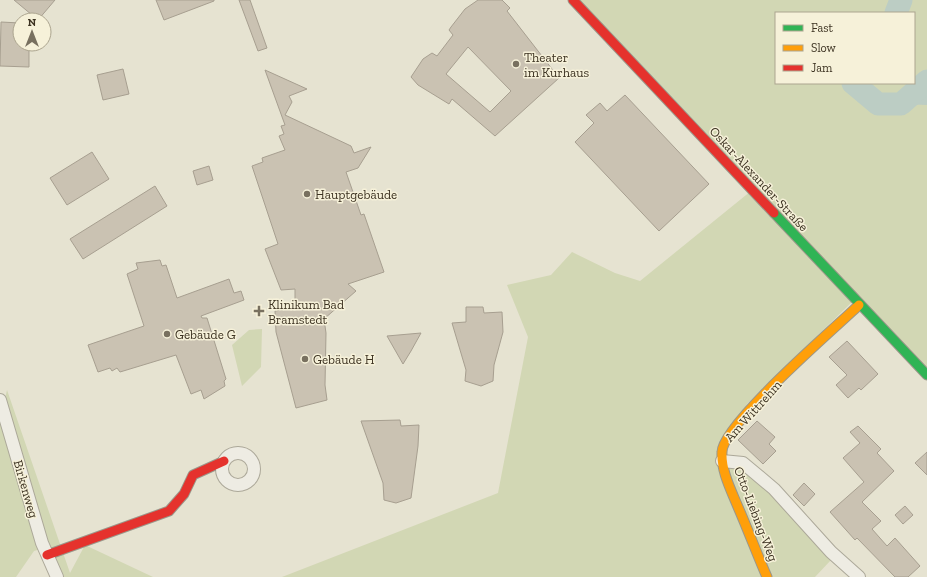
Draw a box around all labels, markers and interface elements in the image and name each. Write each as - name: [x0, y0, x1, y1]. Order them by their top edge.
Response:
- north arrow: [12, 12, 52, 52]
- legend: [775, 12, 915, 84]
- text: N: [28, 16, 37, 29]
- text: Fast: [811, 21, 834, 35]
- text: Slow: [811, 41, 837, 55]
- place label: Theater im Kurhaus: [524, 50, 590, 80]
- marker: Theater im Kurhaus: [511, 59, 521, 69]
- text: Jam: [811, 61, 833, 75]
- street label: Oskar-Alexander-Straße: [707, 124, 811, 234]
- place label: Hauptgebäude: [315, 187, 397, 202]
- marker: Hauptgebäude: [302, 189, 312, 199]
- place label: Klinikum Bad Bramstedt: [268, 297, 344, 327]
- marker: Klinikum Bad Bramstedt: [253, 305, 265, 317]
- place label: Gebäude G: [175, 327, 236, 342]
- marker: Gebäude G: [162, 329, 172, 339]
- place label: Gebäude H: [313, 352, 375, 367]
- marker: Gebäude H: [300, 354, 310, 364]
- street label: Am Wittrehm: [722, 377, 785, 445]
- street label: Birkenweg: [11, 458, 41, 520]
- street label: Otto-Liebing-Weg: [731, 464, 781, 564]

